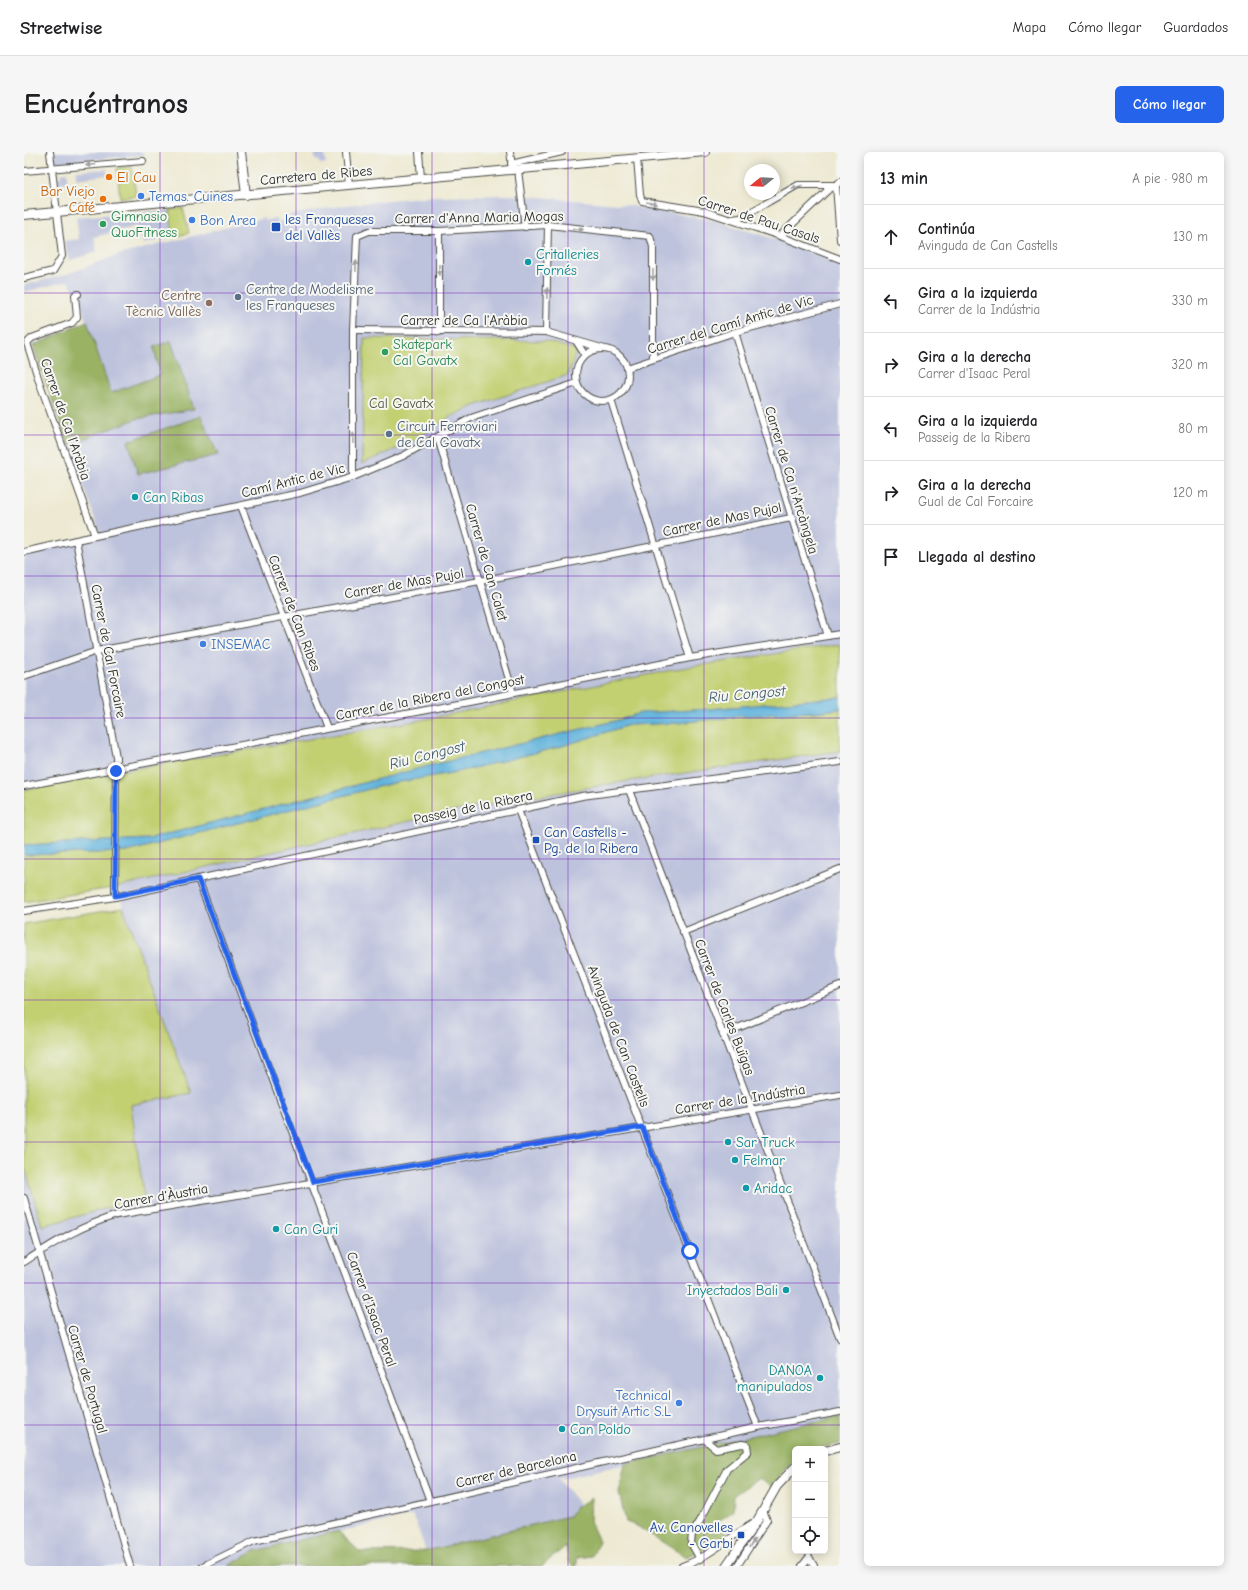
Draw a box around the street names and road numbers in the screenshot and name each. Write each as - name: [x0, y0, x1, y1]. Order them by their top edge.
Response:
- street label: Carretera de Ribes: [259, 162, 373, 189]
- street label: Carrer de Pau Casals: [696, 192, 822, 247]
- street label: Carrer d'Anna Maria Mogas: [394, 208, 564, 227]
- street label: Carrer del Camí Antic de Vic: [645, 291, 815, 358]
- street label: Carrer de Ca l'Aràbia: [400, 312, 528, 329]
- street label: Carrer de Ca l'Aràbia: [37, 356, 94, 482]
- street label: Carrer de Ca n'Arcàngela: [761, 404, 822, 556]
- street label: Camí Antic de Vic: [239, 459, 347, 502]
- street label: Carrer de Mas Pujol: [661, 499, 783, 540]
- street label: Carrer de Can Calet: [462, 502, 512, 624]
- street label: Carrer de Can Ribes: [265, 553, 325, 674]
- street label: Carrer de Mas Pujol: [343, 565, 465, 602]
- street label: Carrer de Cal Forcaire: [87, 583, 130, 719]
- street label: Carrer de la Ribera del Congost: [334, 671, 527, 724]
- street label: Passeig de la Ribera: [412, 787, 534, 828]
- street label: Carrer de Carles Buïgas: [691, 937, 758, 1078]
- street label: Avinguda de Can Castells: [584, 963, 653, 1110]
- street label: Carrer de la Indústria: [674, 1081, 806, 1118]
- street label: Carrer d'Àustria: [113, 1180, 209, 1213]
- street label: Carrer d'Isaac Peral: [343, 1249, 400, 1369]
- street label: Carrer de Portugal: [64, 1323, 111, 1435]
- street label: Carrer de Barcelona: [454, 1447, 578, 1492]

